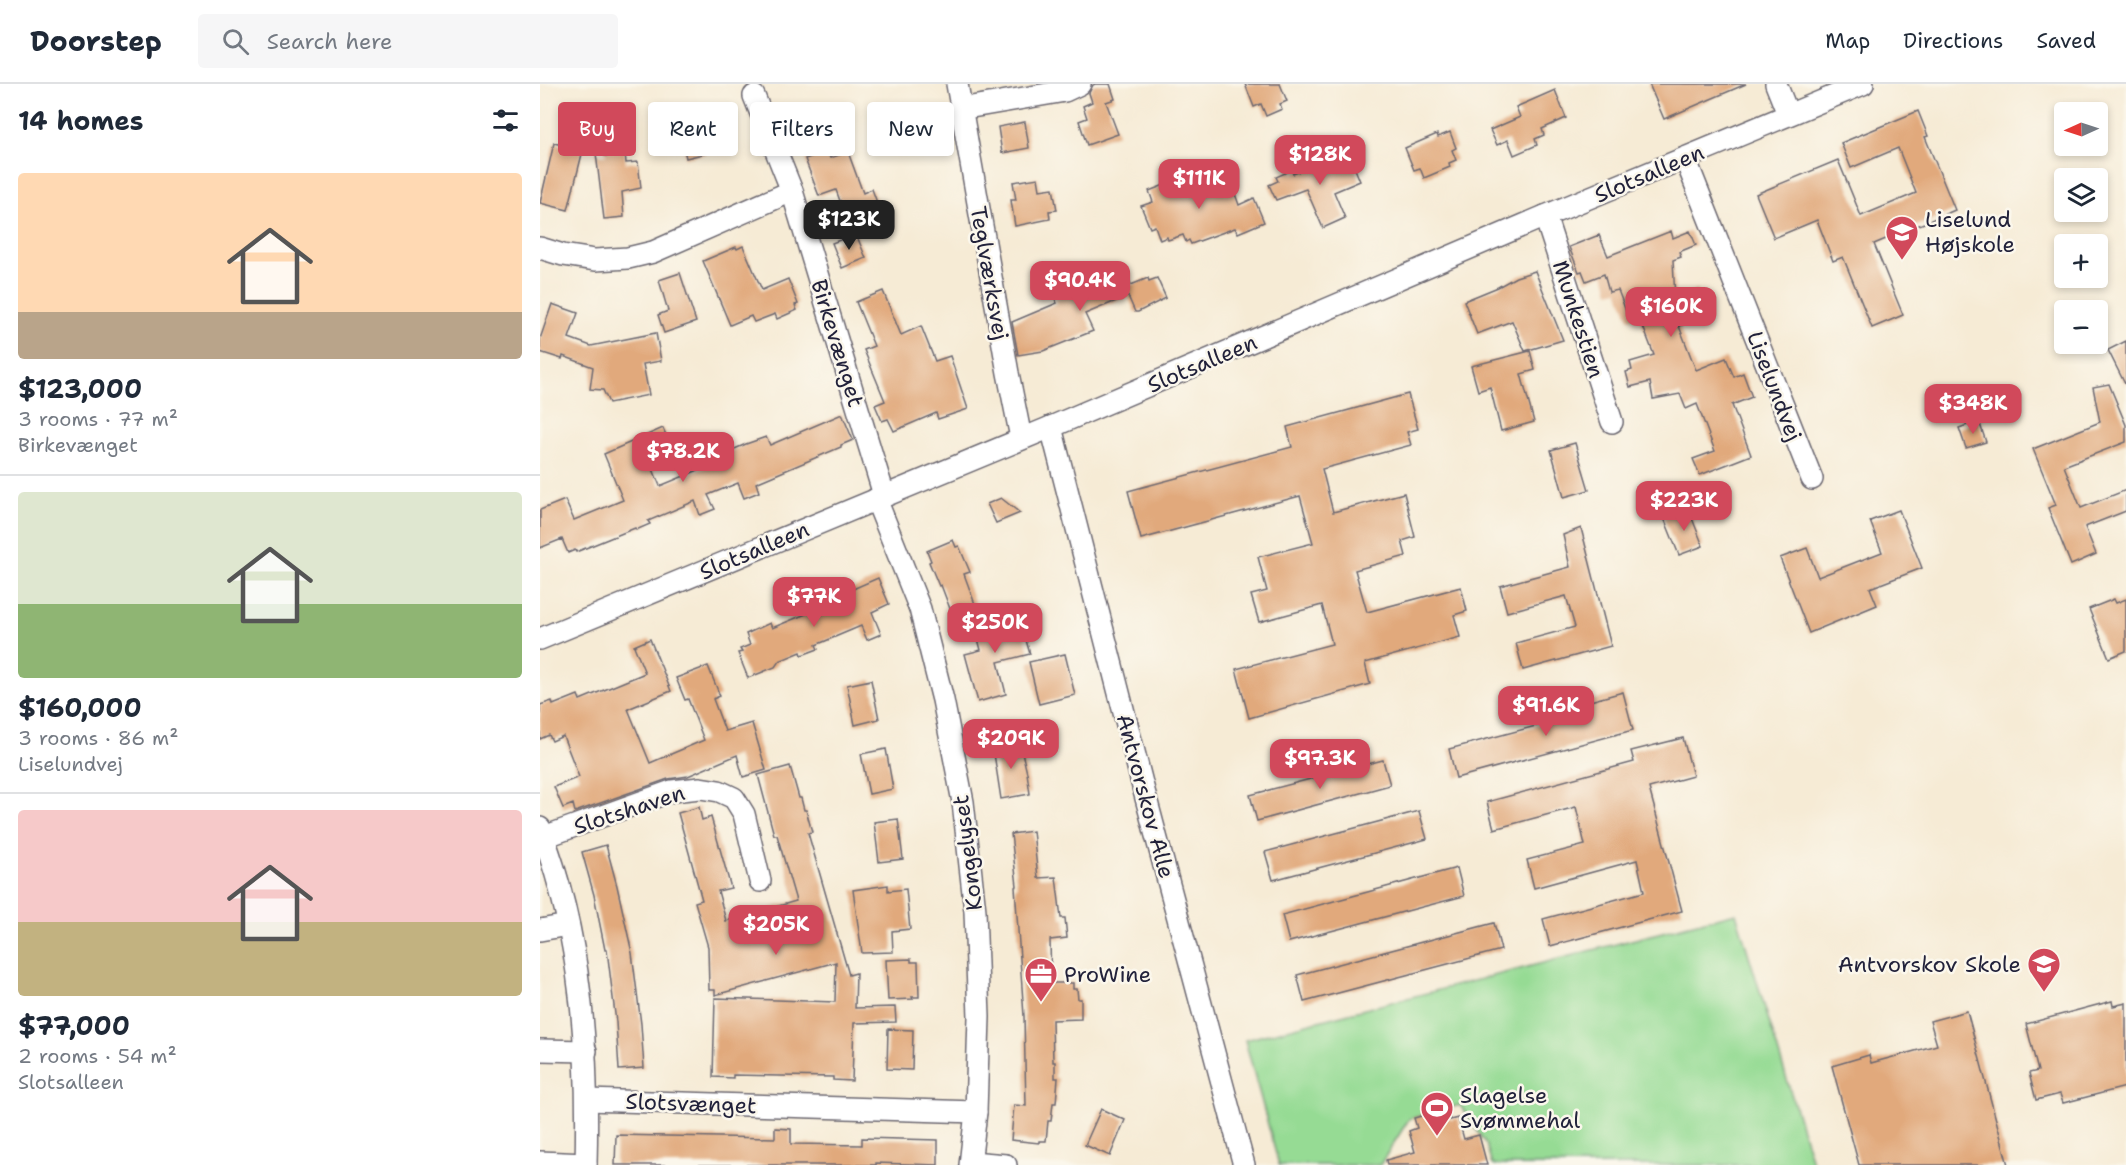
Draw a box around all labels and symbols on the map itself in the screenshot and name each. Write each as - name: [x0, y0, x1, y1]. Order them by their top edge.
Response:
- north arrow: [2054, 102, 2108, 156]
- pin: $128K: [1278, 135, 1362, 186]
- street label: Slotsalleen: [1590, 137, 1708, 210]
- pin: $111K: [1157, 159, 1241, 210]
- pin: $123K: [807, 200, 891, 251]
- street label: Teglværksvej: [963, 204, 1016, 342]
- place label: Liselund Højskole: [1925, 205, 2015, 259]
- school or university icon: Liselund Højskole: [1884, 214, 1920, 261]
- street label: Munkestien: [1546, 257, 1611, 382]
- pin: $90.4K: [1031, 261, 1129, 312]
- street label: Birkevænget: [804, 276, 871, 410]
- pin: $160K: [1629, 287, 1713, 338]
- street label: Slotsalleen: [1143, 327, 1261, 400]
- street label: Liselundvej: [1740, 327, 1809, 445]
- pin: $348K: [1931, 384, 2015, 435]
- pin: $78.2K: [634, 432, 732, 483]
- pin: $223K: [1642, 481, 1726, 532]
- street label: Slotsalleen: [695, 514, 813, 587]
- pin: $77K: [778, 577, 850, 628]
- pin: $250K: [953, 603, 1037, 654]
- pin: $91.6K: [1497, 686, 1595, 737]
- street label: Antvorskov Alle: [1110, 711, 1181, 881]
- pin: $209K: [969, 719, 1053, 770]
- pin: $97.3K: [1271, 739, 1369, 790]
- street label: Slotshaven: [570, 778, 688, 841]
- street label: Kongelyset: [946, 793, 989, 912]
- pin: $205K: [734, 905, 818, 956]
- school or university icon: Antvorskov Skole: [2026, 946, 2062, 993]
- place label: Antvorskov Skole: [1838, 950, 2021, 979]
- office icon: ProWine: [1023, 956, 1059, 1003]
- place label: ProWine: [1064, 960, 1151, 989]
- place label: Slagelse Svømmehal: [1460, 1081, 1580, 1135]
- street label: Slotsvænget: [625, 1087, 757, 1120]
- sports icon: Slagelse Svømmehal: [1419, 1090, 1455, 1137]

